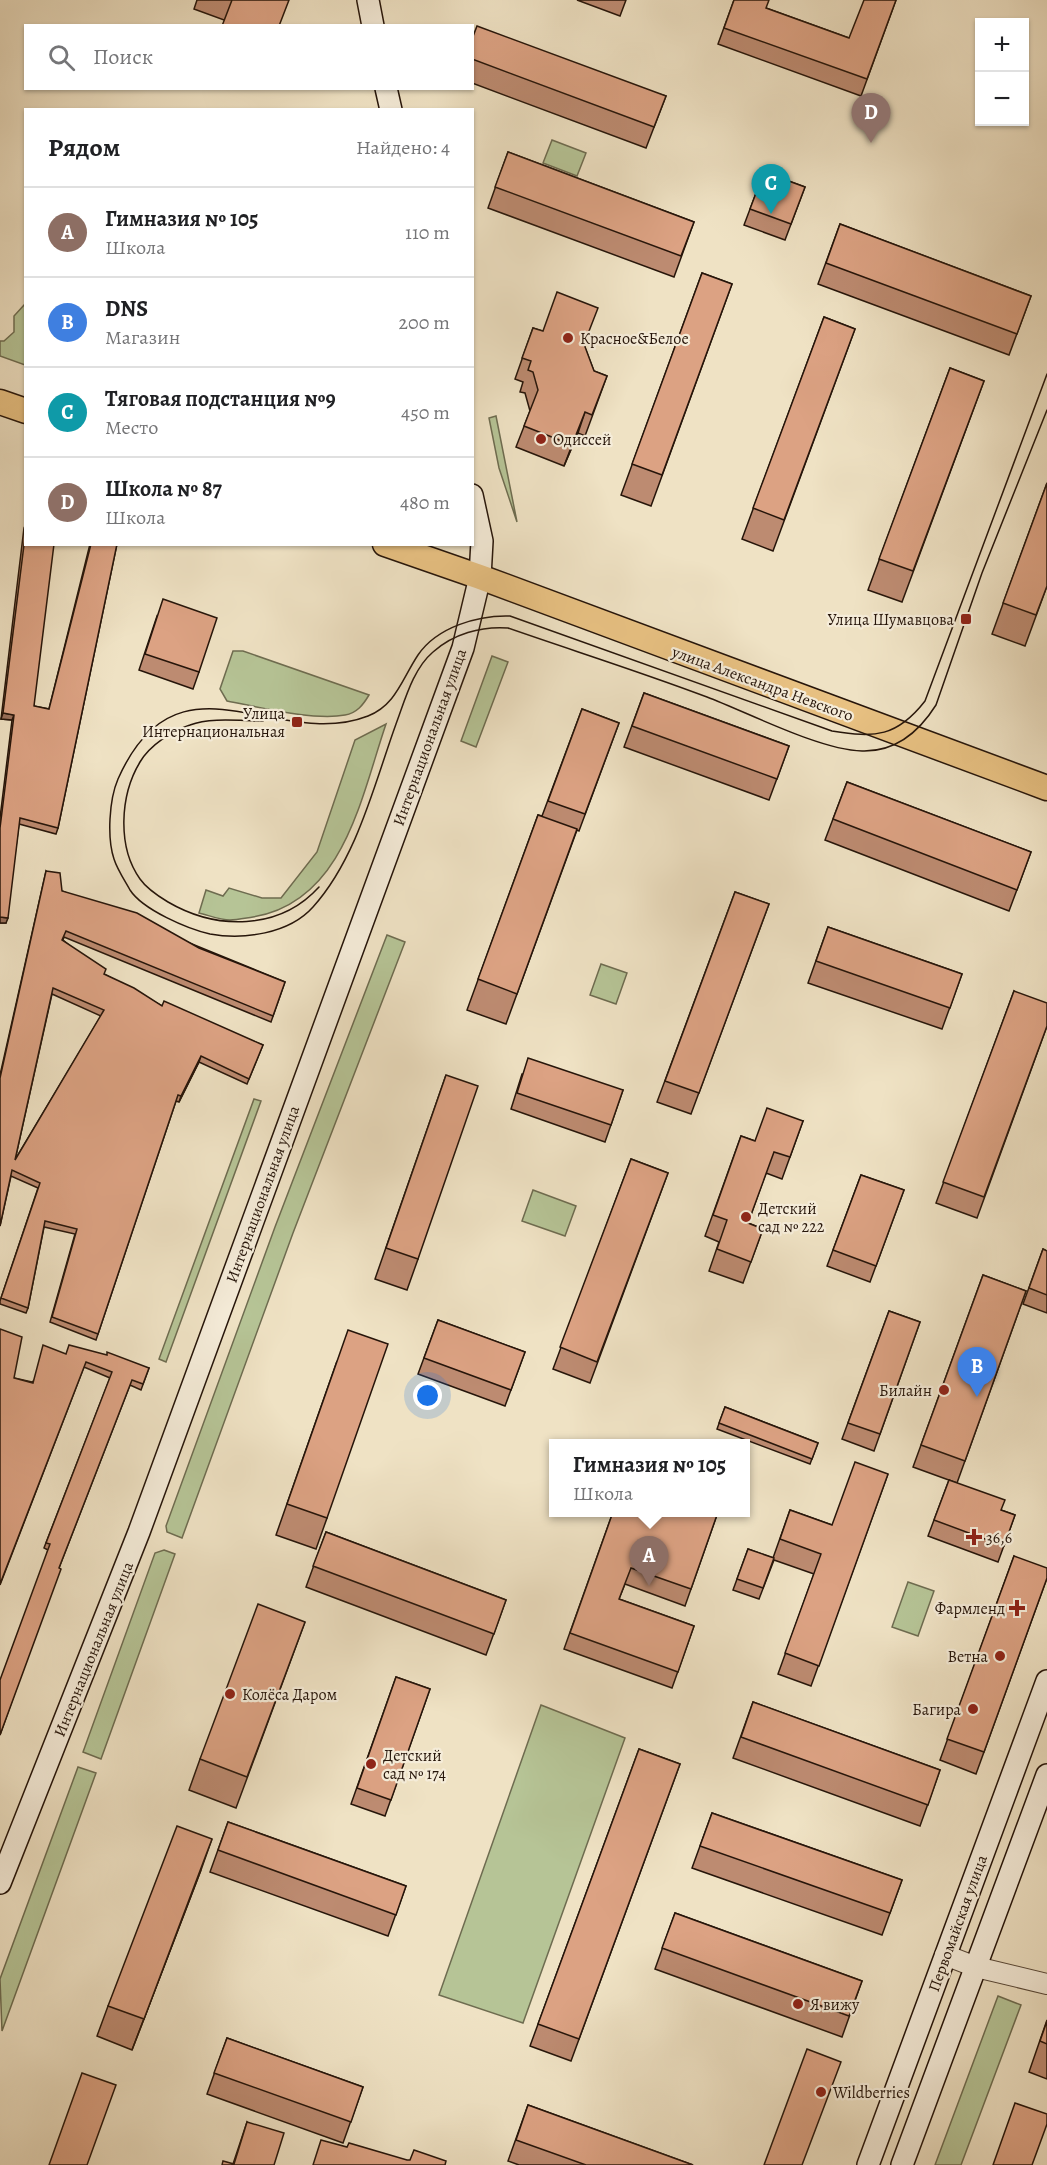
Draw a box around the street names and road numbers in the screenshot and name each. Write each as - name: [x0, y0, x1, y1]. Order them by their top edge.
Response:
- street label: улица Александра Невского: [668, 641, 856, 727]
- street label: Интернациональная улица: [388, 645, 472, 829]
- street label: Интернациональная улица: [221, 1102, 305, 1286]
- street label: Интернациональная улица: [49, 1558, 139, 1740]
- street label: Первомайская улица: [923, 1851, 993, 1995]

